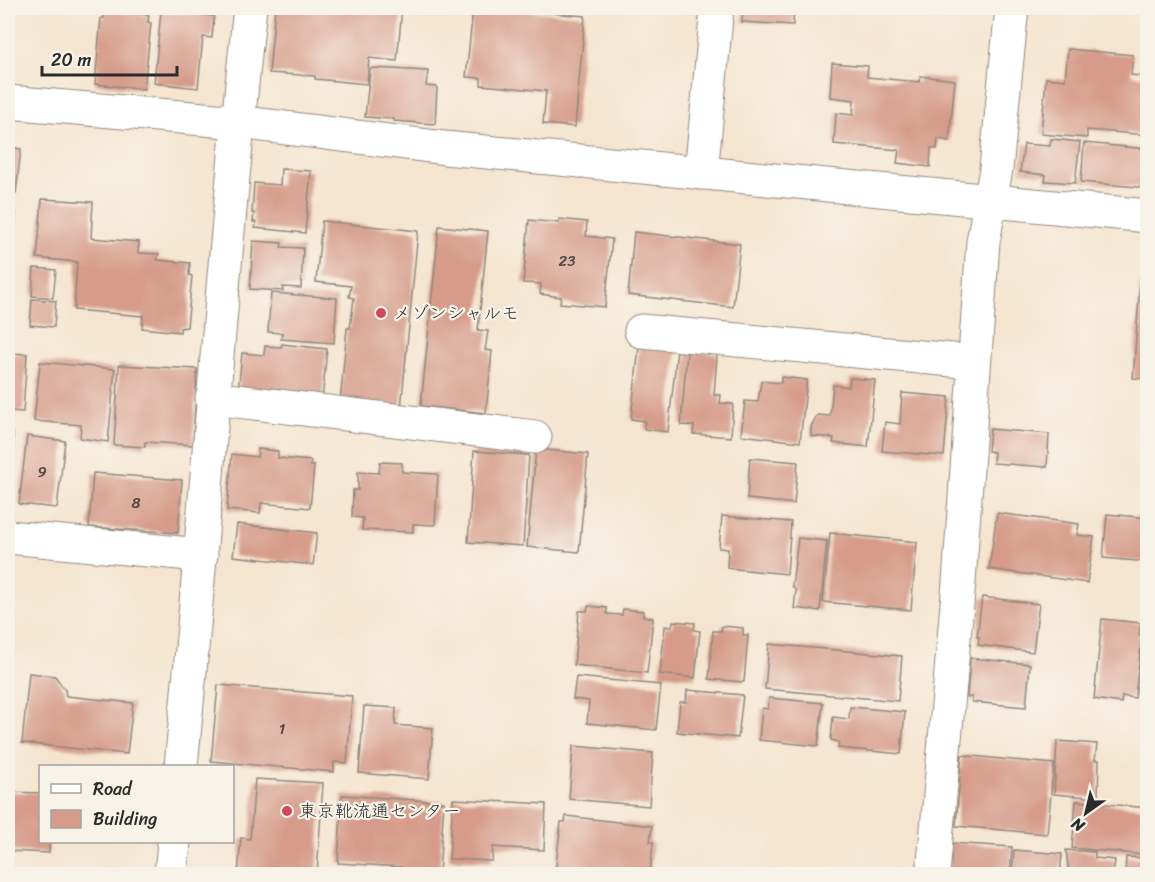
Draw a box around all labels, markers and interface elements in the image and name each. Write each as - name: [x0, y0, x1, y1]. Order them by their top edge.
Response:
- scale bar: [42, 39, 177, 77]
- text: 20 m: [51, 44, 91, 76]
- house number: 23: [559, 248, 575, 274]
- place label: メゾンシャルモ: [393, 297, 519, 329]
- marker: メゾンシャルモ: [374, 306, 388, 320]
- house number: 9: [37, 459, 47, 485]
- house number: 8: [131, 490, 141, 516]
- house number: 1: [279, 716, 285, 742]
- legend: [39, 765, 234, 843]
- text: Road: [93, 773, 133, 805]
- north arrow: [1056, 783, 1116, 843]
- place label: 東京靴流通センター: [299, 795, 460, 827]
- text: Building: [93, 803, 157, 835]
- marker: 東京靴流通センター: [280, 804, 294, 818]
- text: N: [1064, 809, 1091, 841]

